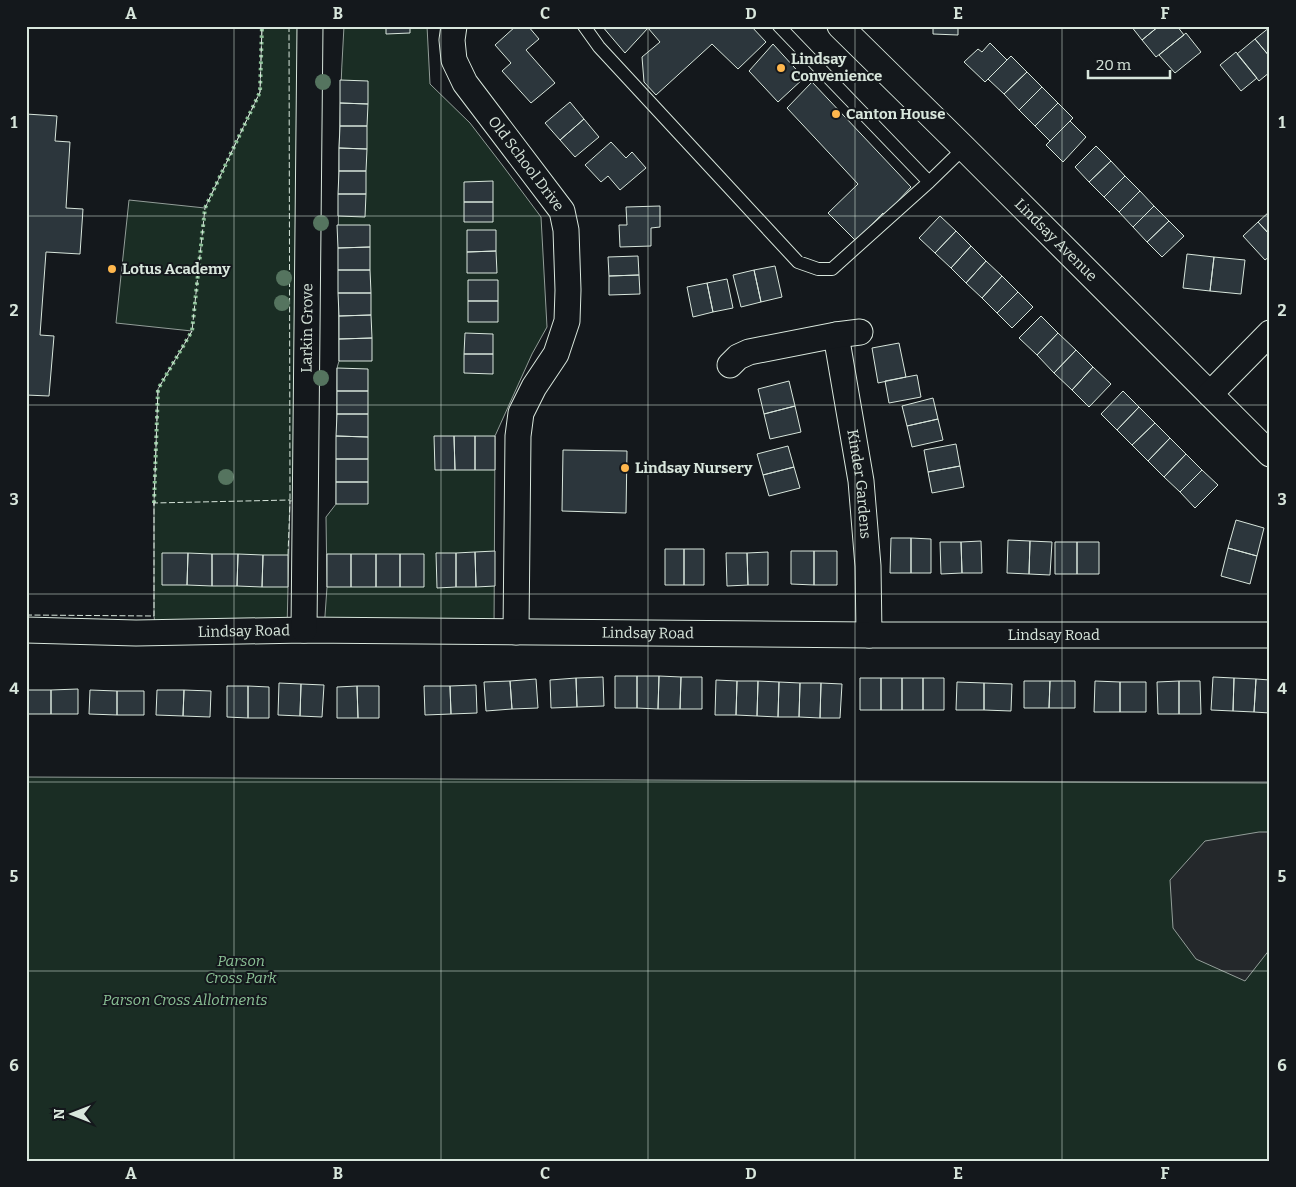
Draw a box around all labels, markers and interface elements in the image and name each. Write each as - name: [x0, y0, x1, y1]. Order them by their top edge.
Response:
- text: A: [125, 4, 137, 23]
- text: B: [333, 4, 343, 23]
- text: C: [540, 4, 550, 23]
- text: D: [745, 4, 757, 23]
- text: E: [953, 4, 963, 23]
- text: F: [1161, 4, 1170, 23]
- scale bar: [1088, 48, 1171, 80]
- place label: Lindsay Convenience: [791, 50, 882, 85]
- text: 20 m: [1096, 56, 1132, 74]
- marker: Lindsay Convenience: [775, 62, 787, 74]
- place label: Canton House: [846, 105, 945, 123]
- marker: Canton House: [830, 108, 842, 120]
- text: 1: [11, 113, 18, 132]
- street label: Old School Drive: [484, 113, 568, 215]
- text: 1: [1279, 113, 1286, 132]
- street label: Lindsay Avenue: [1011, 195, 1101, 285]
- place label: Lotus Academy: [122, 260, 231, 278]
- marker: Lotus Academy: [106, 263, 118, 275]
- street label: Larkin Grove: [298, 283, 316, 373]
- text: 2: [9, 301, 19, 320]
- text: 2: [1277, 301, 1287, 320]
- street label: Kinder Gardens: [843, 428, 875, 540]
- place label: Lindsay Nursery: [635, 459, 753, 477]
- marker: Lindsay Nursery: [619, 462, 631, 474]
- text: 3: [9, 490, 19, 509]
- text: 3: [1277, 490, 1287, 509]
- street label: Lindsay Road: [198, 621, 290, 641]
- street label: Lindsay Road: [602, 624, 694, 642]
- street label: Lindsay Road: [1008, 626, 1100, 644]
- text: 4: [9, 679, 19, 698]
- text: 4: [1277, 679, 1287, 698]
- text: 5: [10, 867, 19, 886]
- text: 5: [1278, 867, 1287, 886]
- park label: Parson Cross Park: [205, 952, 278, 987]
- park label: Parson Cross Allotments: [103, 991, 267, 1009]
- text: 6: [9, 1056, 19, 1075]
- text: 6: [1277, 1056, 1287, 1075]
- north arrow: [48, 1090, 98, 1140]
- text: N: [51, 1108, 68, 1119]
- text: A: [125, 1164, 137, 1183]
- text: B: [333, 1164, 343, 1183]
- text: C: [540, 1164, 550, 1183]
- text: D: [745, 1164, 757, 1183]
- text: E: [953, 1164, 963, 1183]
- text: F: [1161, 1164, 1170, 1183]

